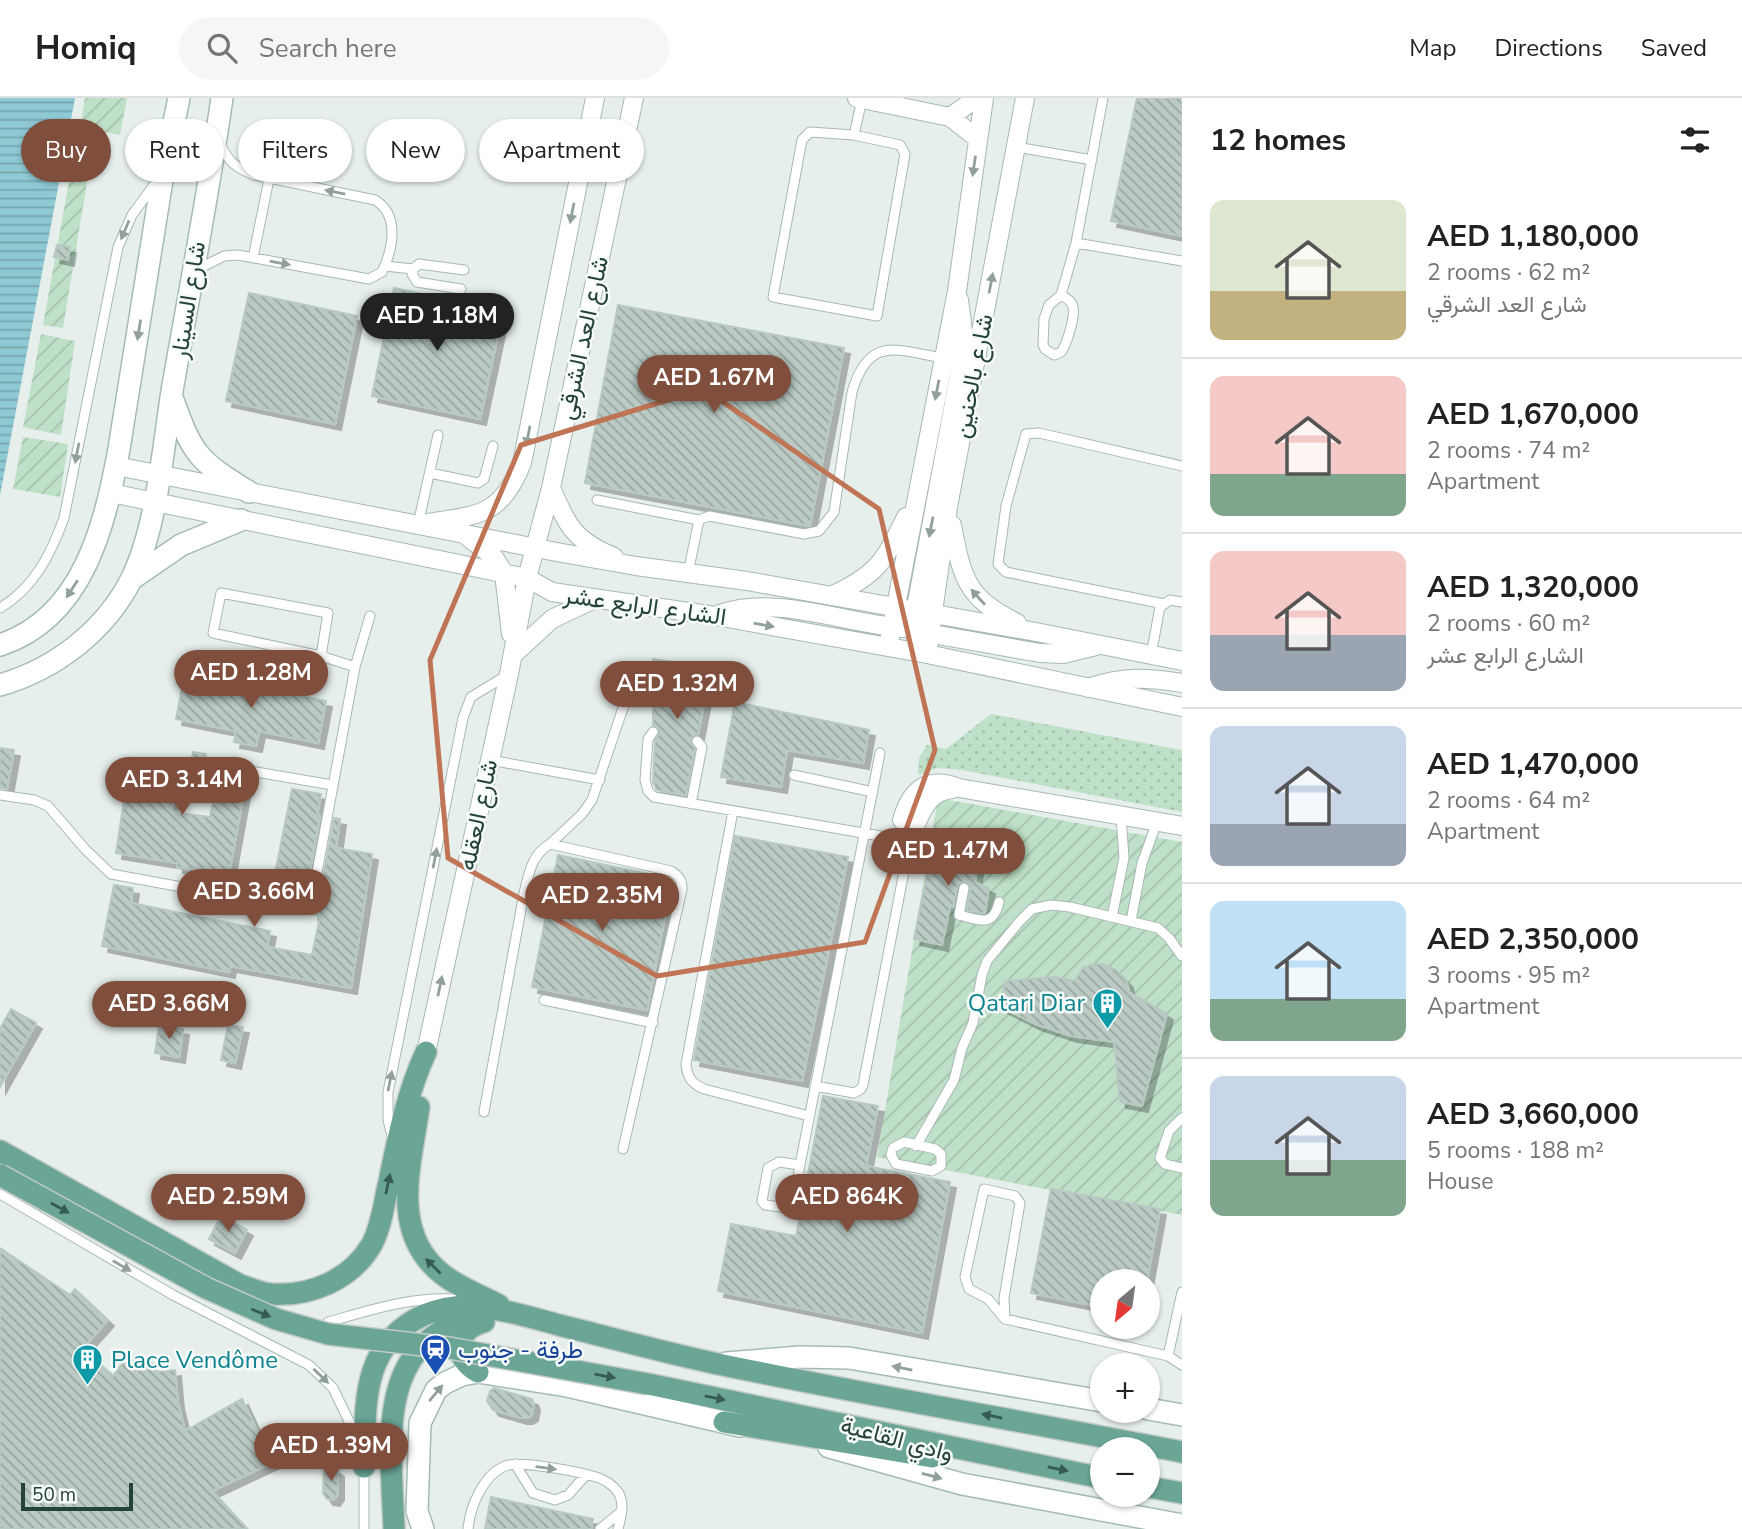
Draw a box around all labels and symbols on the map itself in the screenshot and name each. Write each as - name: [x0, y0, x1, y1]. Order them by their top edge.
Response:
- one-way arrow: [968, 155, 979, 177]
- one-way arrow: [323, 186, 345, 197]
- one-way arrow: [567, 202, 578, 224]
- one-way arrow: [119, 220, 130, 241]
- street label: شارع السينار: [163, 239, 213, 362]
- street label: شارع العد الشرقي: [550, 253, 619, 423]
- one-way arrow: [269, 258, 291, 269]
- one-way arrow: [985, 272, 996, 294]
- pin: AED 1.18M: [357, 294, 517, 353]
- street label: شارع بالحنين: [945, 311, 1001, 441]
- one-way arrow: [133, 319, 144, 341]
- pin: AED 1.67M: [634, 356, 794, 415]
- one-way arrow: [931, 379, 942, 401]
- one-way arrow: [522, 425, 533, 447]
- one-way arrow: [72, 442, 83, 464]
- one-way arrow: [925, 516, 936, 538]
- one-way arrow: [66, 579, 79, 598]
- street label: الشارع الرابع عشر: [561, 579, 728, 634]
- one-way arrow: [970, 588, 986, 606]
- one-way arrow: [753, 619, 775, 630]
- pin: AED 1.28M: [171, 650, 331, 710]
- pin: AED 1.32M: [597, 662, 757, 721]
- street label: شارع العقله: [451, 757, 505, 873]
- pin: AED 3.14M: [102, 758, 262, 817]
- pin: AED 1.47M: [868, 828, 1028, 888]
- one-way arrow: [429, 847, 440, 869]
- pin: AED 3.66M: [174, 870, 334, 929]
- pin: AED 2.35M: [522, 874, 682, 933]
- one-way arrow: [435, 975, 446, 997]
- pin: AED 3.66M: [89, 982, 249, 1041]
- building icon: Qatari Diar: [1091, 986, 1125, 1030]
- place label: Qatari Diar: [968, 987, 1085, 1019]
- one-way arrow: [385, 1070, 396, 1092]
- one-way arrow: [383, 1173, 394, 1195]
- pin: AED 2.59M: [148, 1174, 308, 1234]
- pin: AED 864K: [775, 1174, 919, 1234]
- one-way arrow: [50, 1202, 70, 1214]
- one-way arrow: [425, 1257, 442, 1274]
- one-way arrow: [113, 1260, 132, 1272]
- north arrow: [1090, 1269, 1160, 1339]
- one-way arrow: [251, 1308, 272, 1319]
- station icon: طرفة - جنوب: [418, 1333, 452, 1377]
- place label: طرفة - جنوب: [458, 1334, 583, 1366]
- building icon: Place Vendôme: [71, 1343, 105, 1387]
- place label: Place Vendôme: [111, 1344, 278, 1376]
- one-way arrow: [891, 1362, 913, 1373]
- one-way arrow: [312, 1368, 329, 1385]
- one-way arrow: [594, 1371, 616, 1382]
- one-way arrow: [428, 1384, 444, 1402]
- one-way arrow: [704, 1392, 726, 1403]
- street label: وادي القاعية: [836, 1409, 957, 1472]
- one-way arrow: [981, 1410, 1003, 1421]
- pin: AED 1.39M: [251, 1424, 411, 1483]
- one-way arrow: [535, 1462, 557, 1473]
- one-way arrow: [1047, 1464, 1069, 1475]
- one-way arrow: [922, 1471, 943, 1481]
- scale bar: [21, 1480, 133, 1512]

